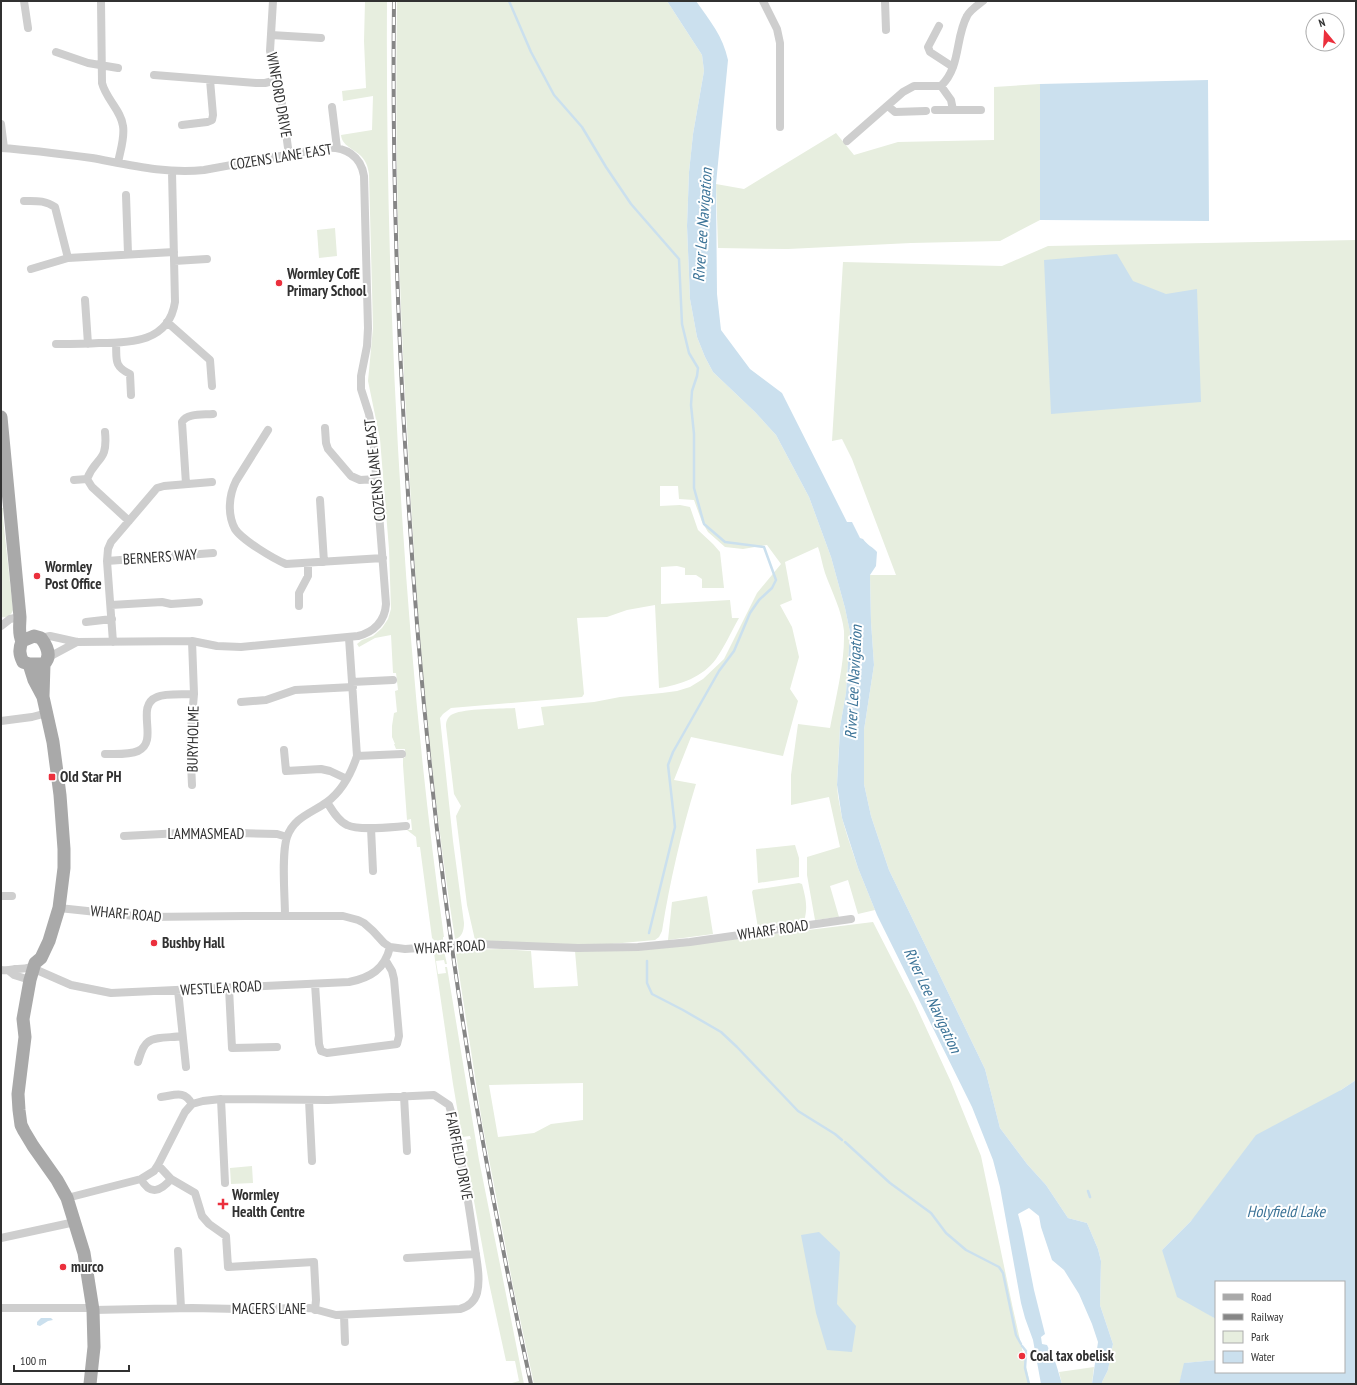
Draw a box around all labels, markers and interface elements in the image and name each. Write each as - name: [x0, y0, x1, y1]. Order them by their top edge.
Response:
- north arrow: [1305, 12, 1345, 52]
- text: N: [1317, 15, 1327, 30]
- street label: WINFORD DRIVE: [263, 51, 296, 139]
- street label: COZENS LANE EAST: [229, 139, 334, 174]
- water label: River Lee Navigation: [688, 166, 716, 283]
- place label: Wormley CofE Primary School: [286, 264, 367, 300]
- marker: Wormley CofE Primary School: [274, 278, 284, 288]
- street label: COZENS LANE EAST: [360, 418, 389, 522]
- street label: BERNERS WAY: [122, 544, 198, 569]
- place label: Wormley Post Office: [44, 557, 102, 593]
- marker: Wormley Post Office: [32, 571, 42, 581]
- water label: River Lee Navigation: [840, 624, 866, 739]
- street label: BURYHOLME: [182, 705, 203, 773]
- place label: Old Star PH: [60, 767, 121, 786]
- marker: Old Star PH: [47, 772, 57, 782]
- street label: LAMMASMEAD: [168, 824, 245, 843]
- street label: WHARF ROAD: [90, 901, 163, 926]
- street label: WHARF ROAD: [736, 915, 810, 944]
- place label: Bushby Hall: [162, 933, 225, 952]
- street label: WHARF ROAD: [414, 935, 486, 958]
- marker: Bushby Hall: [149, 938, 159, 948]
- water label: River Lee Navigation: [900, 944, 967, 1057]
- street label: WESTLEA ROAD: [180, 976, 262, 999]
- street label: FAIRFIELD DRIVE: [442, 1110, 477, 1202]
- place label: Wormley Health Centre: [231, 1185, 305, 1221]
- marker: Wormley Health Centre: [217, 1198, 229, 1210]
- water label: Holyfield Lake: [1247, 1201, 1327, 1221]
- place label: murco: [71, 1257, 104, 1276]
- marker: murco: [58, 1262, 68, 1272]
- legend: [1215, 1281, 1345, 1373]
- text: Road: [1251, 1289, 1271, 1304]
- street label: MACERS LANE: [232, 1299, 306, 1318]
- text: Railway: [1251, 1309, 1284, 1324]
- text: Park: [1251, 1329, 1269, 1344]
- place label: Coal tax obelisk: [1030, 1346, 1115, 1365]
- scale bar: [14, 1347, 129, 1373]
- text: Water: [1251, 1349, 1276, 1364]
- marker: Coal tax obelisk: [1017, 1351, 1027, 1361]
- text: 100 m: [20, 1353, 47, 1368]

